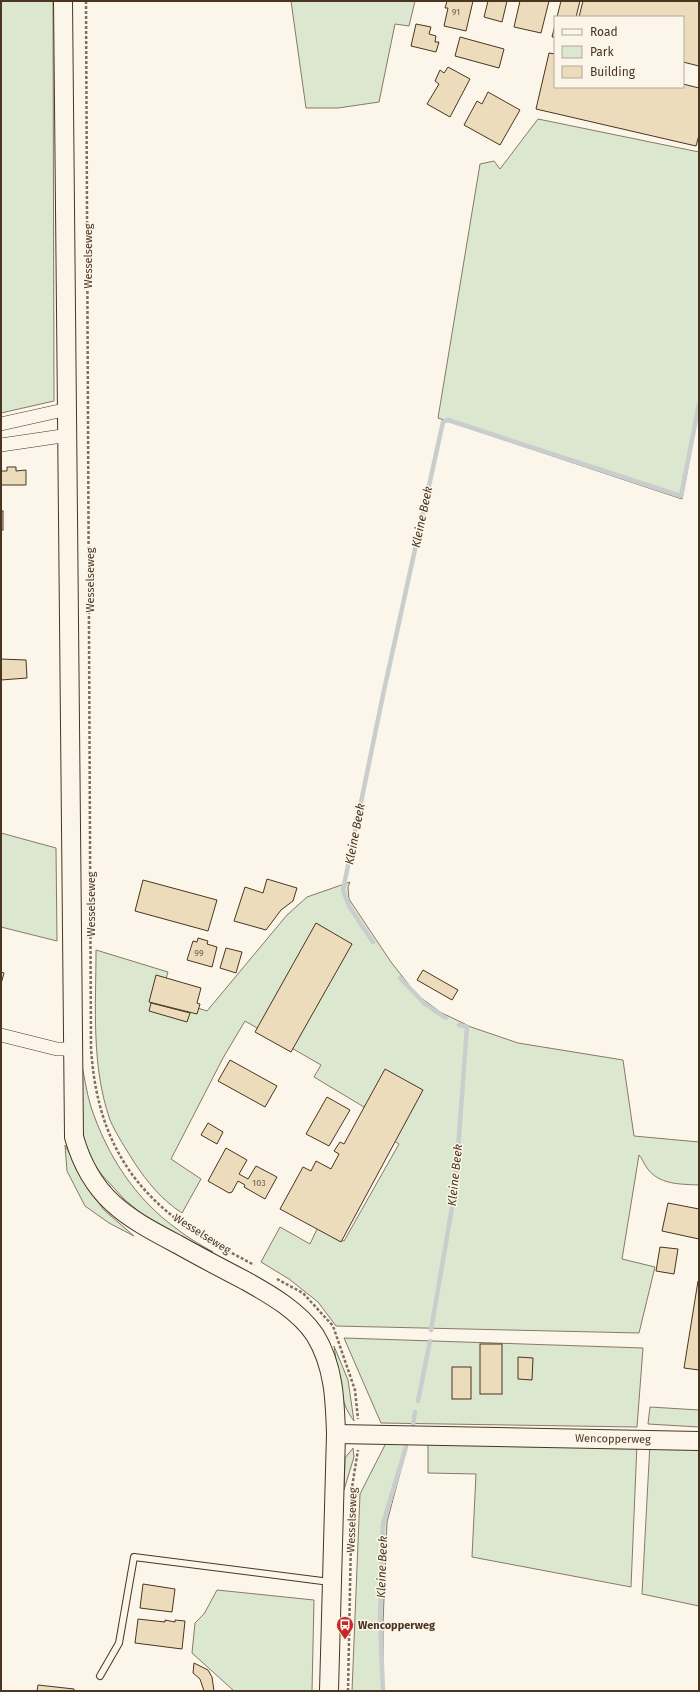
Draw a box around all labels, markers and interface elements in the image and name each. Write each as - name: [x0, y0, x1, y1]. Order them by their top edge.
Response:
- house number: 91: [452, 7, 460, 17]
- legend: [554, 16, 684, 88]
- text: Road: [590, 25, 618, 39]
- text: Park: [590, 45, 614, 59]
- text: Building: [590, 65, 636, 79]
- street label: Wesselseweg: [82, 223, 95, 289]
- water label: Kleine Beek: [409, 485, 435, 549]
- street label: Wesselseweg: [84, 547, 97, 613]
- water label: Kleine Beek: [342, 802, 368, 866]
- street label: Wesselseweg: [85, 871, 98, 937]
- house number: 99: [194, 948, 204, 958]
- water label: Kleine Beek: [445, 1143, 465, 1207]
- house number: 103: [252, 1178, 266, 1188]
- street label: Wesselseweg: [171, 1211, 233, 1257]
- street label: Wencopperweg: [575, 1432, 651, 1446]
- street label: Wesselseweg: [344, 1487, 360, 1553]
- water label: Kleine Beek: [374, 1535, 390, 1598]
- bus stop icon: Wencopperweg: [335, 1615, 355, 1640]
- place label: Wencopperweg: [358, 1619, 436, 1632]

